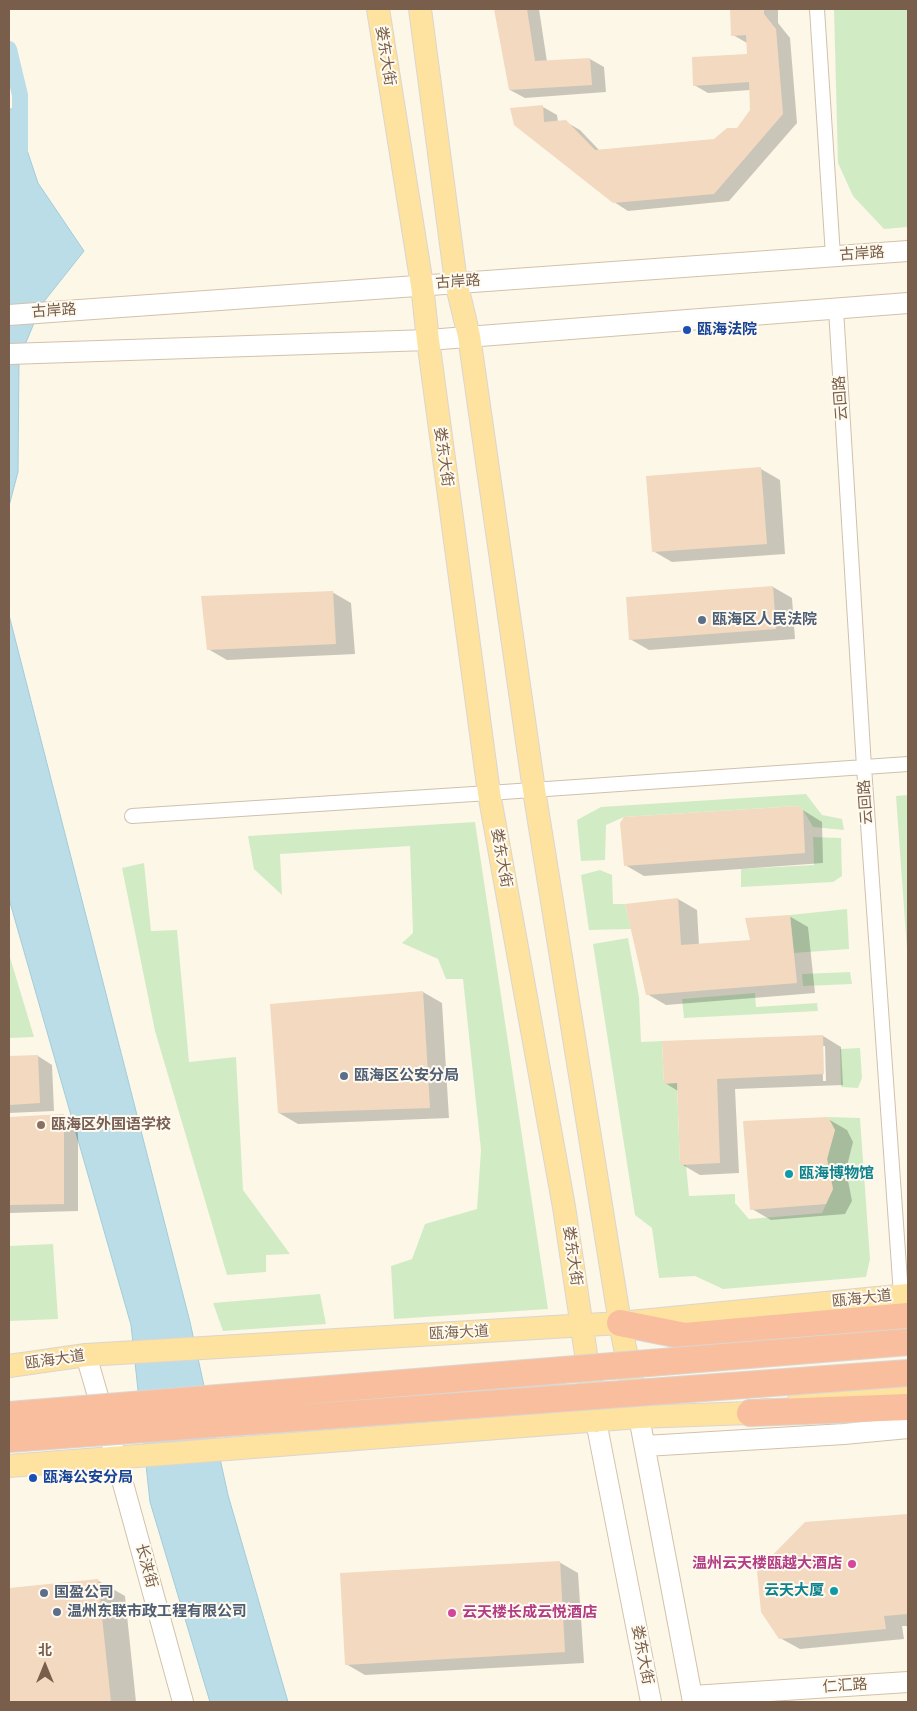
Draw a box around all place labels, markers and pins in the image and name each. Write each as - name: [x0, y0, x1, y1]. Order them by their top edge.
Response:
- place label: 瓯海法院: [697, 321, 757, 339]
- marker: 瓯海法院: [681, 324, 693, 336]
- place label: 瓯海区人民法院: [712, 611, 817, 629]
- marker: 瓯海区人民法院: [696, 614, 708, 626]
- place label: 瓯海区公安分局: [354, 1067, 459, 1085]
- marker: 瓯海区公安分局: [338, 1070, 350, 1082]
- place label: 瓯海区外国语学校: [51, 1116, 171, 1134]
- marker: 瓯海区外国语学校: [35, 1119, 47, 1131]
- place label: 瓯海博物馆: [799, 1165, 874, 1183]
- marker: 瓯海博物馆: [783, 1168, 795, 1180]
- place label: 瓯海公安分局: [43, 1469, 133, 1487]
- marker: 瓯海公安分局: [27, 1472, 39, 1484]
- place label: 温州云天楼瓯越大酒店: [692, 1555, 842, 1573]
- marker: 温州云天楼瓯越大酒店: [846, 1558, 858, 1570]
- place label: 云天大厦: [764, 1582, 824, 1600]
- place label: 国盈公司: [54, 1584, 114, 1602]
- marker: 云天大厦: [828, 1585, 840, 1597]
- marker: 国盈公司: [38, 1587, 50, 1599]
- place label: 温州东联市政工程有限公司: [67, 1603, 247, 1621]
- place label: 云天楼长成云悦酒店: [462, 1604, 597, 1622]
- marker: 温州东联市政工程有限公司: [51, 1606, 63, 1618]
- marker: 云天楼长成云悦酒店: [446, 1607, 458, 1619]

